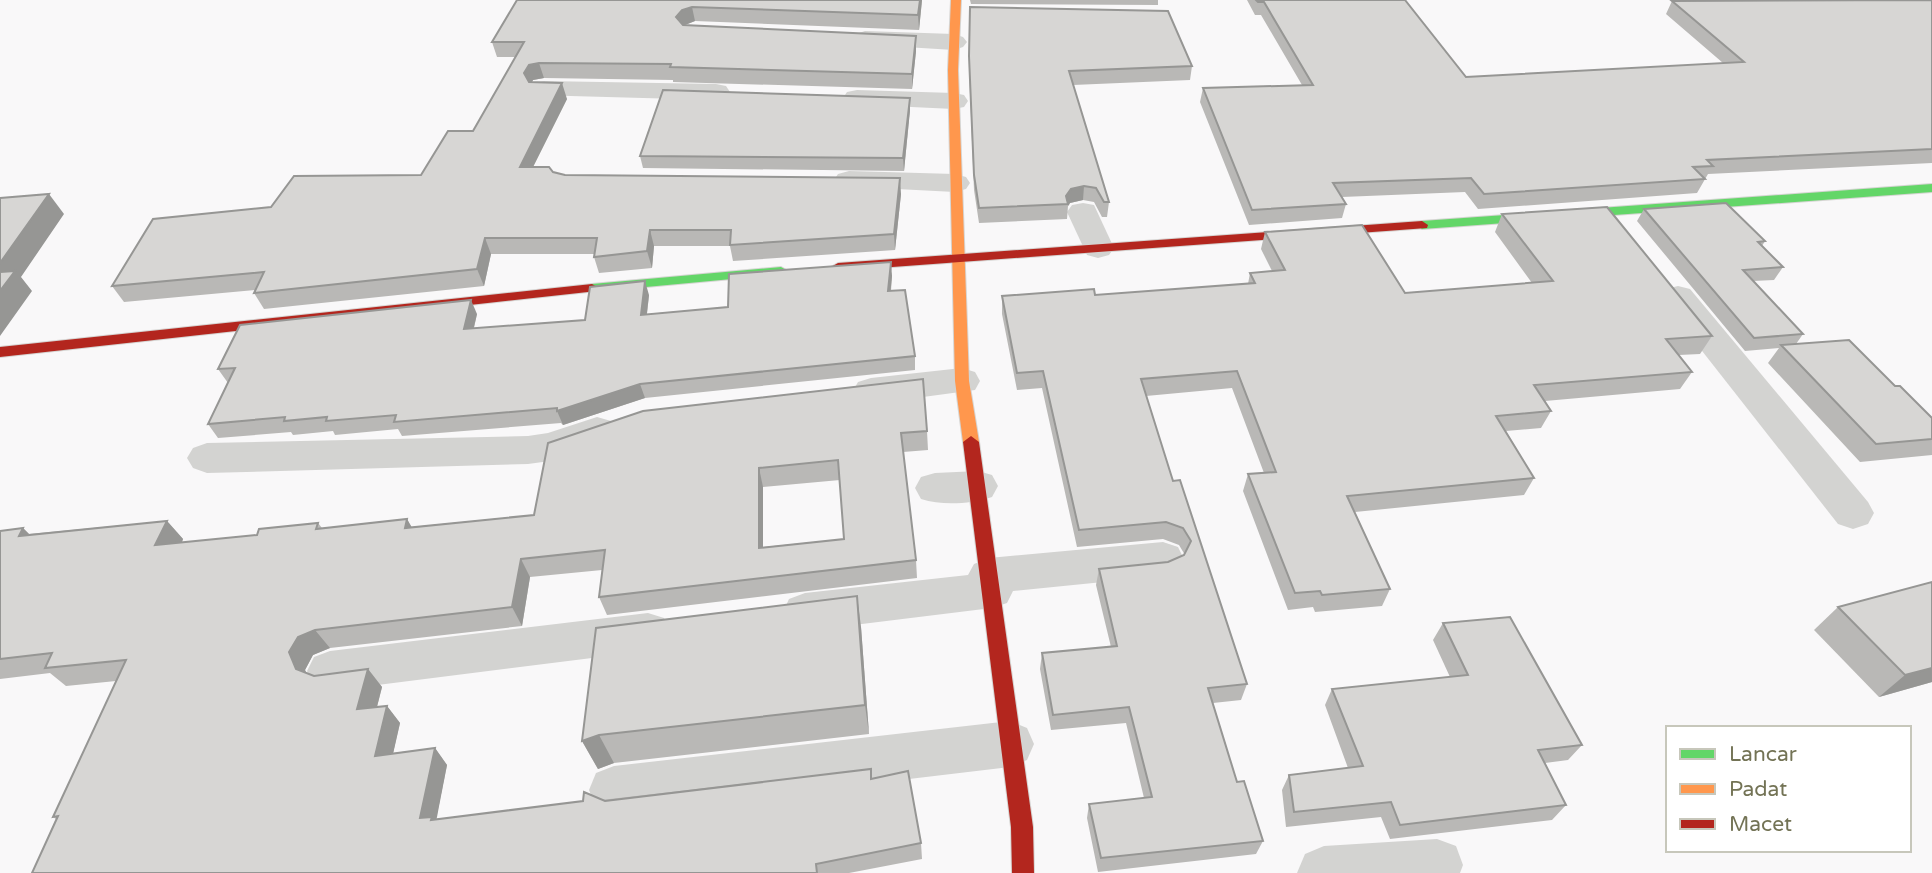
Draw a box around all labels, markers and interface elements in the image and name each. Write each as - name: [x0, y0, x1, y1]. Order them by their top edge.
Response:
- legend: [1666, 726, 1911, 852]
- text: Lancar: [1729, 742, 1797, 767]
- text: Padat: [1729, 777, 1787, 802]
- text: Macet: [1729, 812, 1792, 837]

